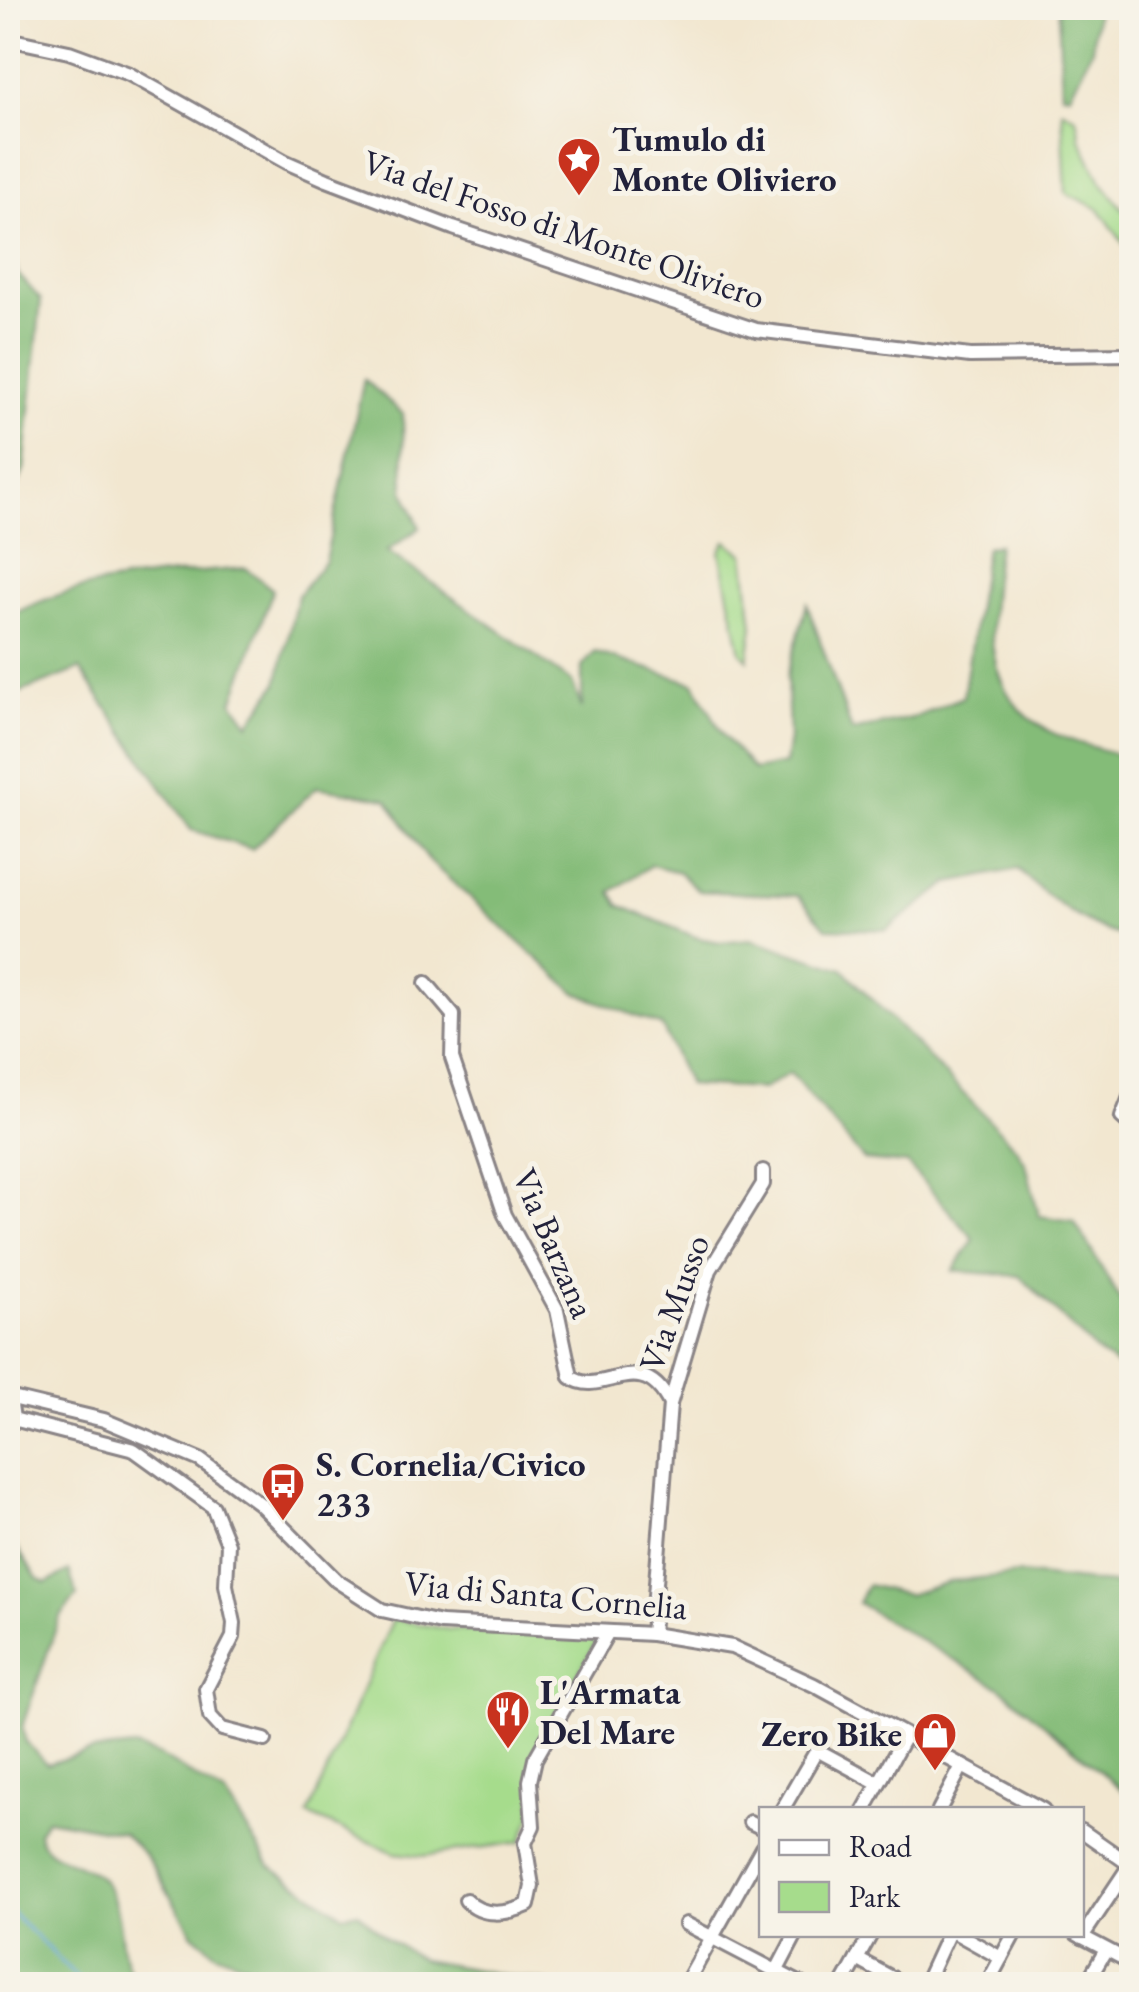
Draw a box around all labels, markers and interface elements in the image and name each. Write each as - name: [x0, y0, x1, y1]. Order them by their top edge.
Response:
- place label: Tumulo di Monte Oliviero: [612, 116, 837, 201]
- place icon: Tumulo di Monte Oliviero: [556, 136, 602, 197]
- street label: Via del Fosso di Monte Oliviero: [357, 139, 771, 319]
- street label: Via Barzana: [503, 1161, 606, 1324]
- street label: Via Musso: [628, 1228, 719, 1377]
- place label: S. Cornelia/Civico 233: [316, 1441, 586, 1526]
- bus stop icon: S. Cornelia/Civico 233: [260, 1461, 306, 1522]
- street label: Via di Santa Cornelia: [403, 1560, 689, 1629]
- place label: L'Armata Del Mare: [540, 1669, 681, 1754]
- restaurant icon: L'Armata Del Mare: [485, 1689, 531, 1750]
- place label: Zero Bike: [761, 1711, 902, 1756]
- shop icon: Zero Bike: [912, 1711, 958, 1772]
- legend: [759, 1807, 1084, 1937]
- text: Road: [849, 1827, 913, 1866]
- text: Park: [849, 1877, 901, 1916]

